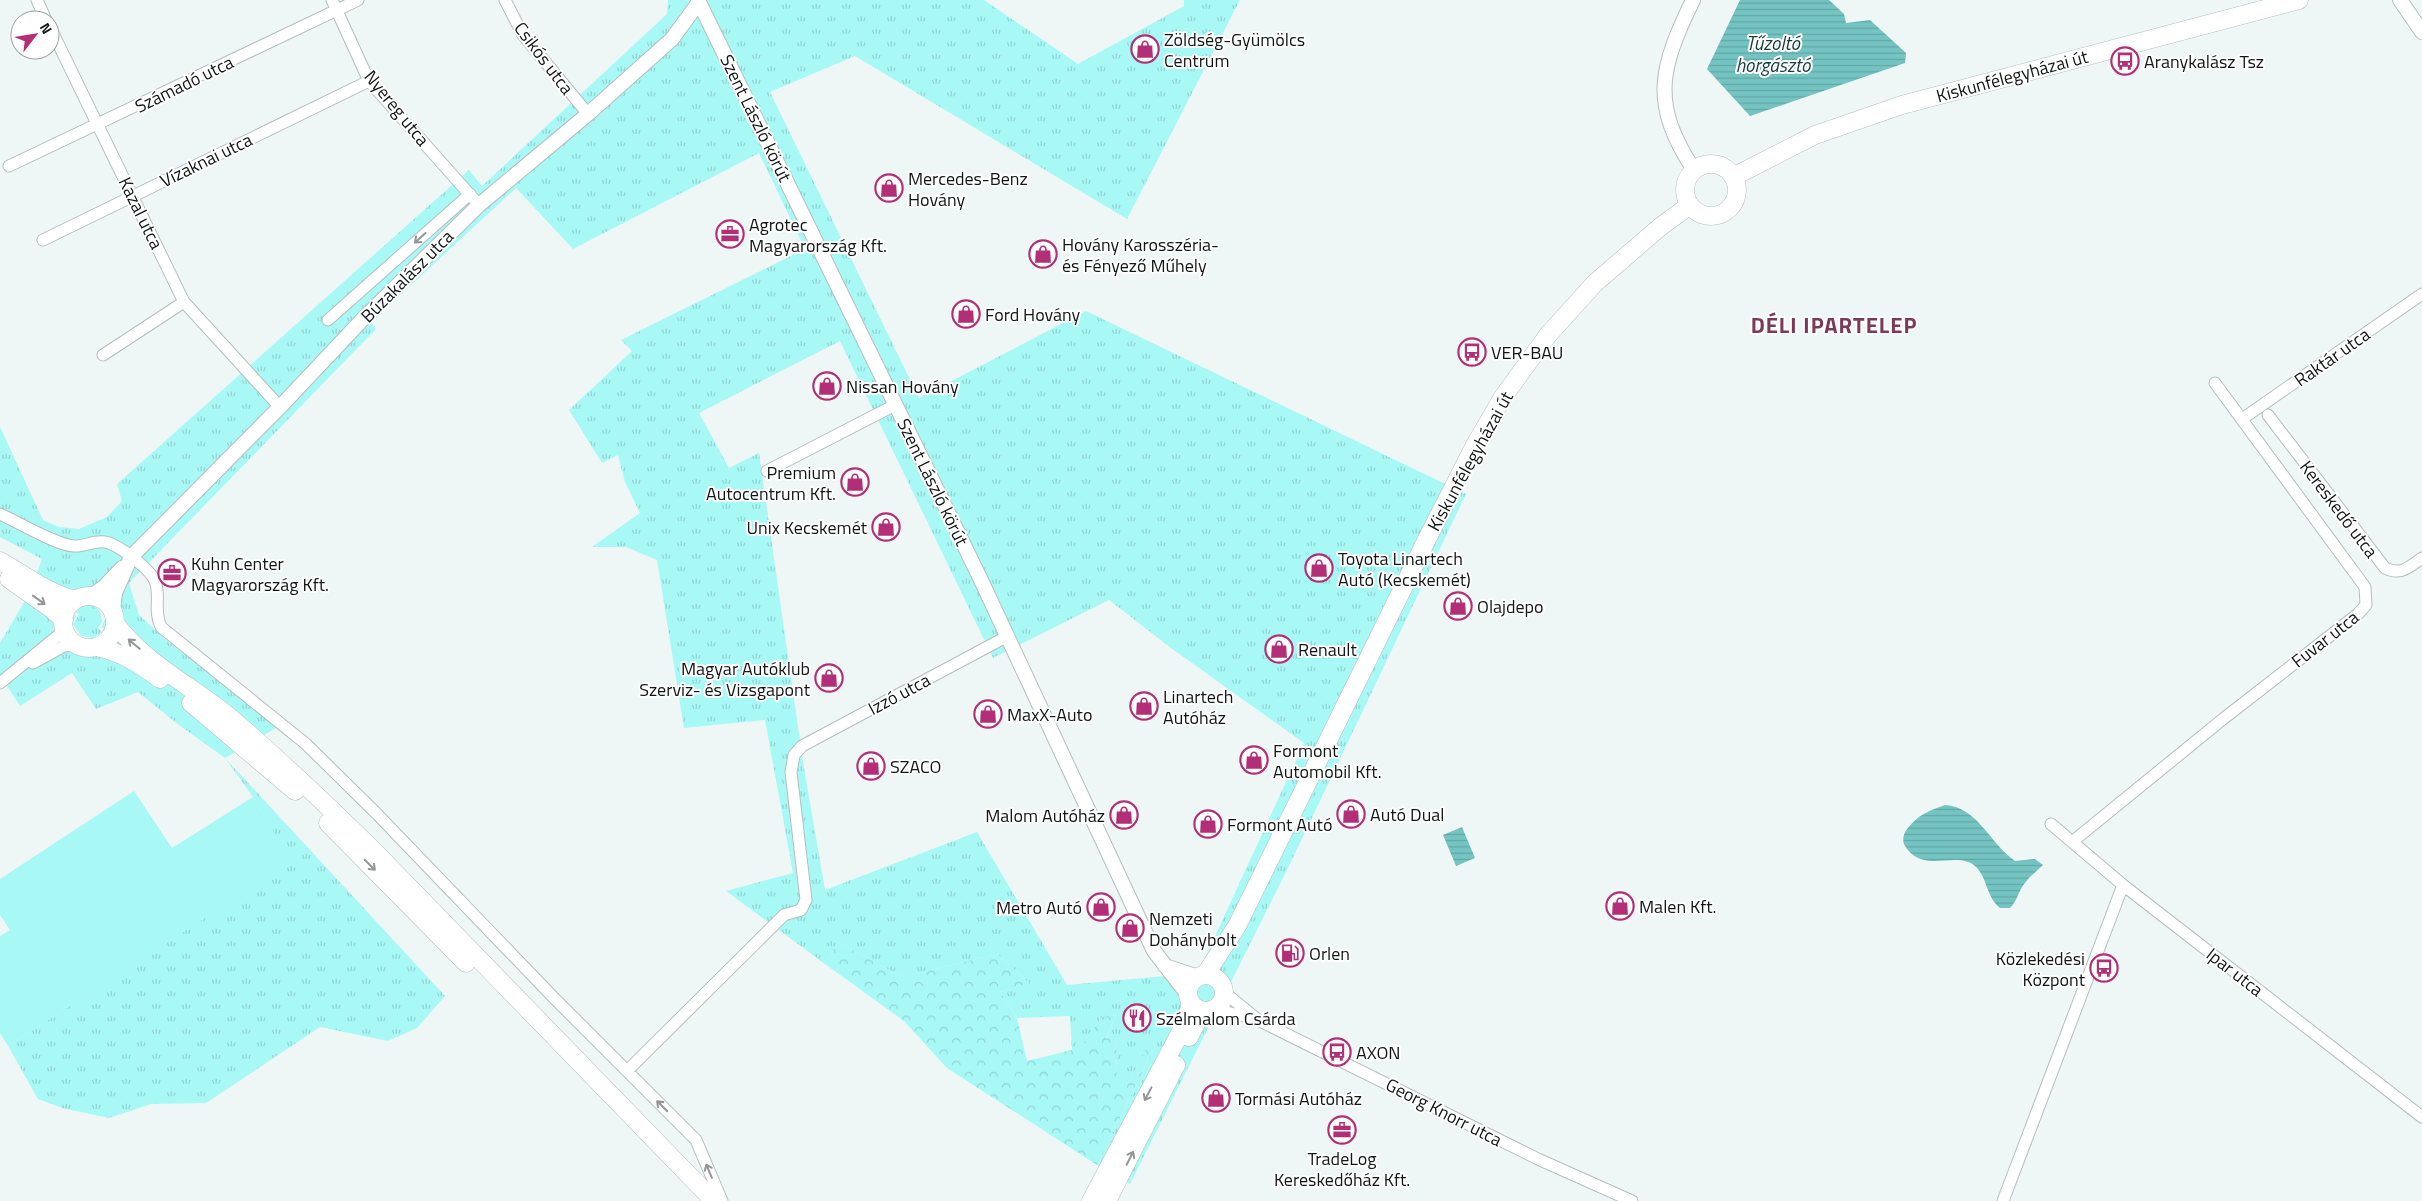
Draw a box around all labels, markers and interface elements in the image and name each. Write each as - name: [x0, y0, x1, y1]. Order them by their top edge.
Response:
- north arrow: [10, 10, 60, 60]
- street label: Csikós utca: [508, 16, 580, 100]
- text: N: [35, 18, 58, 38]
- place label: Zöldség-Gyümölcs Centrum: [1164, 26, 1305, 74]
- water label: Tűzoltó horgásztó: [1736, 28, 1812, 79]
- shop icon: Zöldség-Gyümölcs Centrum: [1130, 34, 1160, 64]
- street label: Kiskunfélegyházai út: [1933, 43, 2092, 109]
- bus stop icon: Aranykalász Tsz: [2110, 46, 2140, 76]
- street label: Számadó utca: [130, 48, 238, 120]
- place label: Aranykalász Tsz: [2144, 48, 2264, 75]
- street label: Szent László körút: [713, 50, 799, 187]
- street label: Nyereg utca: [358, 64, 436, 152]
- street label: Vízaknai utca: [155, 126, 257, 194]
- place label: Mercedes-Benz Hovány: [908, 165, 1028, 213]
- street label: Kazal utca: [112, 172, 170, 254]
- shop icon: Mercedes-Benz Hovány: [874, 173, 904, 203]
- place label: Agrotec Magyarország Kft.: [749, 211, 887, 259]
- office icon: Agrotec Magyarország Kft.: [715, 219, 745, 249]
- street label: Búzakalász utca: [354, 223, 460, 329]
- place label: Hovány Karosszéria- és Fényező Műhely: [1062, 231, 1219, 279]
- one-way arrow: [414, 233, 427, 244]
- shop icon: Hovány Karosszéria- és Fényező Műhely: [1028, 239, 1058, 269]
- shop icon: Ford Hovány: [951, 299, 981, 329]
- place label: Ford Hovány: [985, 301, 1081, 328]
- district label: DÉLI IPARTELEP: [1751, 308, 1917, 342]
- street label: Raktár utca: [2289, 321, 2375, 393]
- bus stop icon: VER-BAU: [1457, 337, 1487, 367]
- place label: VER-BAU: [1491, 339, 1563, 366]
- shop icon: Nissan Hovány: [812, 371, 842, 401]
- place label: Nissan Hovány: [846, 373, 959, 400]
- street label: Kiskunfélegyházai út: [1420, 386, 1520, 536]
- street label: Szent László körút: [890, 414, 976, 551]
- street label: Kereskedő utca: [2293, 455, 2385, 563]
- place label: Premium Autocentrum Kft.: [706, 459, 836, 507]
- shop icon: Premium Autocentrum Kft.: [840, 467, 870, 497]
- shop icon: Unix Kecskemét: [871, 512, 901, 542]
- place label: Unix Kecskemét: [747, 514, 868, 541]
- place label: Toyota Linartech Autó (Kecskemét): [1338, 545, 1471, 593]
- place label: Kuhn Center Magyarország Kft.: [191, 550, 329, 598]
- shop icon: Toyota Linartech Autó (Kecskemét): [1304, 553, 1334, 583]
- office icon: Kuhn Center Magyarország Kft.: [157, 558, 187, 588]
- shop icon: Olajdepo: [1443, 591, 1473, 621]
- place label: Olajdepo: [1477, 593, 1544, 620]
- one-way arrow: [32, 595, 46, 605]
- street label: Fuvar utca: [2285, 604, 2365, 674]
- shop icon: Renault: [1264, 634, 1294, 664]
- place label: Renault: [1298, 636, 1357, 663]
- one-way arrow: [128, 639, 141, 650]
- place label: Magyar Autóklub Szerviz- és Vizsgapont: [639, 655, 811, 703]
- shop icon: Magyar Autóklub Szerviz- és Vizsgapont: [814, 663, 844, 693]
- street label: Izzó utca: [863, 666, 935, 722]
- place label: Linartech Autóház: [1163, 683, 1233, 731]
- shop icon: Linartech Autóház: [1129, 691, 1159, 721]
- shop icon: MaxX-Auto: [973, 699, 1003, 729]
- place label: MaxX-Auto: [1007, 701, 1092, 728]
- place label: Formont Automobil Kft.: [1273, 737, 1382, 785]
- shop icon: Formont Automobil Kft.: [1239, 745, 1269, 775]
- shop icon: SZACO: [856, 751, 886, 781]
- place label: SZACO: [890, 753, 941, 780]
- shop icon: Autó Dual: [1336, 799, 1366, 829]
- shop icon: Malom Autóház: [1109, 800, 1139, 830]
- place label: Autó Dual: [1370, 801, 1444, 828]
- place label: Malom Autóház: [985, 802, 1105, 829]
- shop icon: Formont Autó: [1193, 809, 1223, 839]
- place label: Formont Autó: [1227, 811, 1332, 838]
- one-way arrow: [364, 858, 376, 871]
- shop icon: Malen Kft.: [1605, 891, 1635, 921]
- shop icon: Metro Autó: [1086, 892, 1116, 922]
- place label: Malen Kft.: [1639, 893, 1716, 920]
- place label: Metro Autó: [996, 894, 1082, 921]
- place label: Nemzeti Dohánybolt: [1149, 905, 1237, 953]
- shop icon: Nemzeti Dohánybolt: [1115, 913, 1145, 943]
- fuel station icon: Orlen: [1275, 938, 1305, 968]
- place label: Orlen: [1309, 940, 1350, 967]
- street label: Ipar utca: [2201, 941, 2269, 1003]
- place label: Közlekedési Központ: [1996, 945, 2086, 993]
- bus stop icon: Közlekedési Központ: [2089, 953, 2119, 983]
- restaurant icon: Szélmalom Csárda: [1122, 1003, 1152, 1033]
- place label: Szélmalom Csárda: [1156, 1005, 1296, 1032]
- bus stop icon: AXON: [1322, 1037, 1352, 1067]
- place label: AXON: [1356, 1039, 1400, 1066]
- street label: Georg Knorr utca: [1381, 1071, 1507, 1153]
- shop icon: Tormási Autóház: [1201, 1083, 1231, 1113]
- place label: Tormási Autóház: [1235, 1085, 1362, 1112]
- one-way arrow: [1143, 1087, 1153, 1102]
- one-way arrow: [656, 1100, 668, 1112]
- office icon: TradeLog Kereskedőház Kft.: [1327, 1115, 1357, 1145]
- place label: TradeLog Kereskedőház Kft.: [1274, 1145, 1410, 1193]
- one-way arrow: [1126, 1151, 1135, 1166]
- one-way arrow: [703, 1163, 712, 1178]

